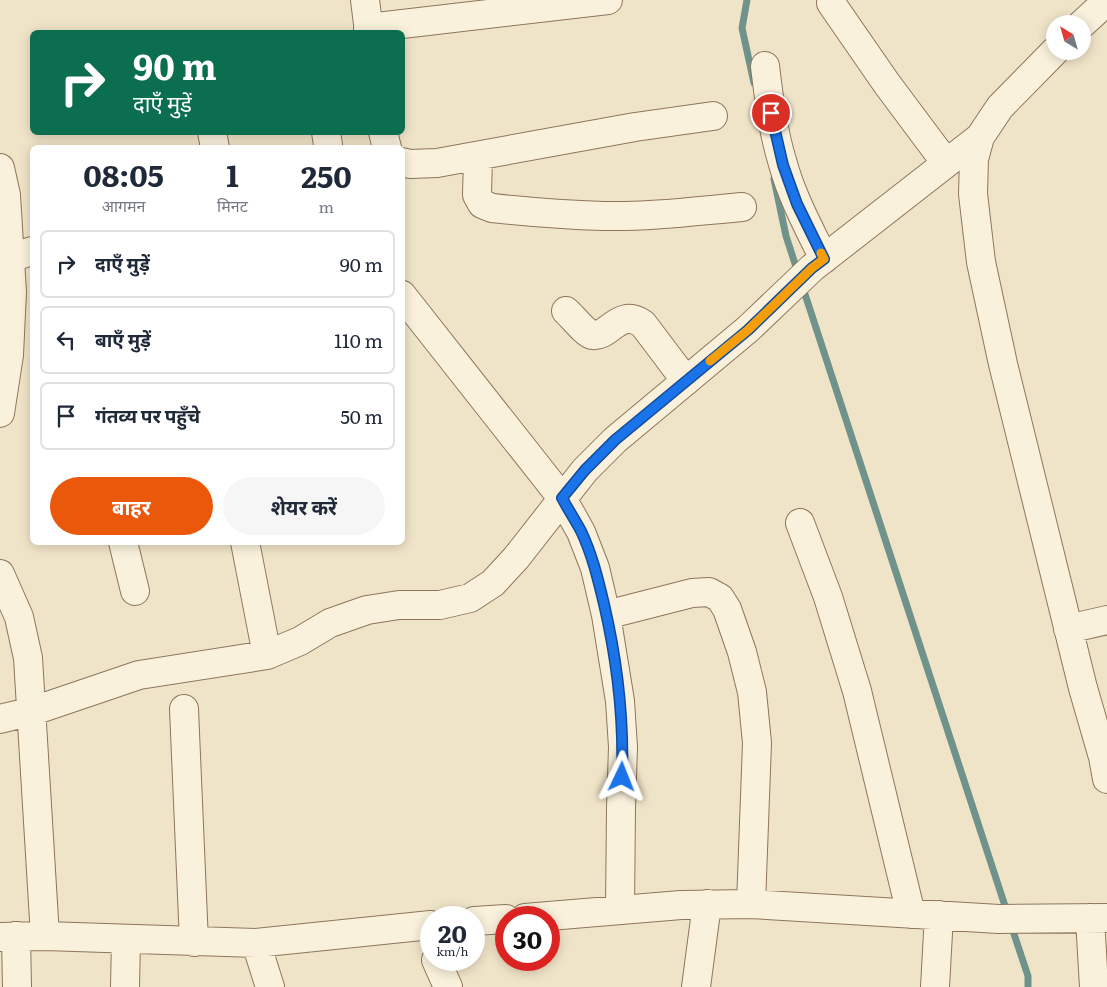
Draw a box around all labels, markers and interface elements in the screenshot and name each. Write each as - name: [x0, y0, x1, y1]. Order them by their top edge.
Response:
- north arrow: [1046, 15, 1091, 60]
- map controls: [1046, 15, 1091, 60]
- text: 90 m: [133, 39, 217, 91]
- icon: right: [50, 50, 115, 115]
- text: दाएँ मुड़ें: [133, 86, 192, 119]
- pin: [750, 92, 792, 134]
- icon: arrive: [757, 99, 785, 127]
- text: 08:05: [83, 152, 164, 196]
- text: 1: [226, 152, 239, 196]
- text: 250: [301, 153, 352, 197]
- text: आगमन: [102, 193, 145, 217]
- text: मिनट: [217, 193, 248, 217]
- text: m: [319, 194, 334, 218]
- text: दाएँ मुड़ें: [95, 249, 150, 277]
- icon: right: [52, 250, 80, 278]
- text: 90 m: [340, 250, 383, 278]
- text: बाएँ मुड़ें: [95, 325, 151, 353]
- icon: left: [52, 326, 80, 354]
- text: 110 m: [334, 326, 383, 354]
- text: गंतव्य पर पहुँचे: [95, 401, 200, 429]
- icon: arrive: [52, 402, 80, 430]
- text: 50 m: [340, 402, 383, 430]
- button: बाहर: [50, 477, 213, 535]
- button: शेयर करें: [223, 477, 385, 535]
- position arrow: [595, 750, 647, 802]
- speed limit sign: 30: [495, 906, 560, 971]
- text: 20: [438, 914, 467, 951]
- text: km/h: [437, 942, 468, 960]

